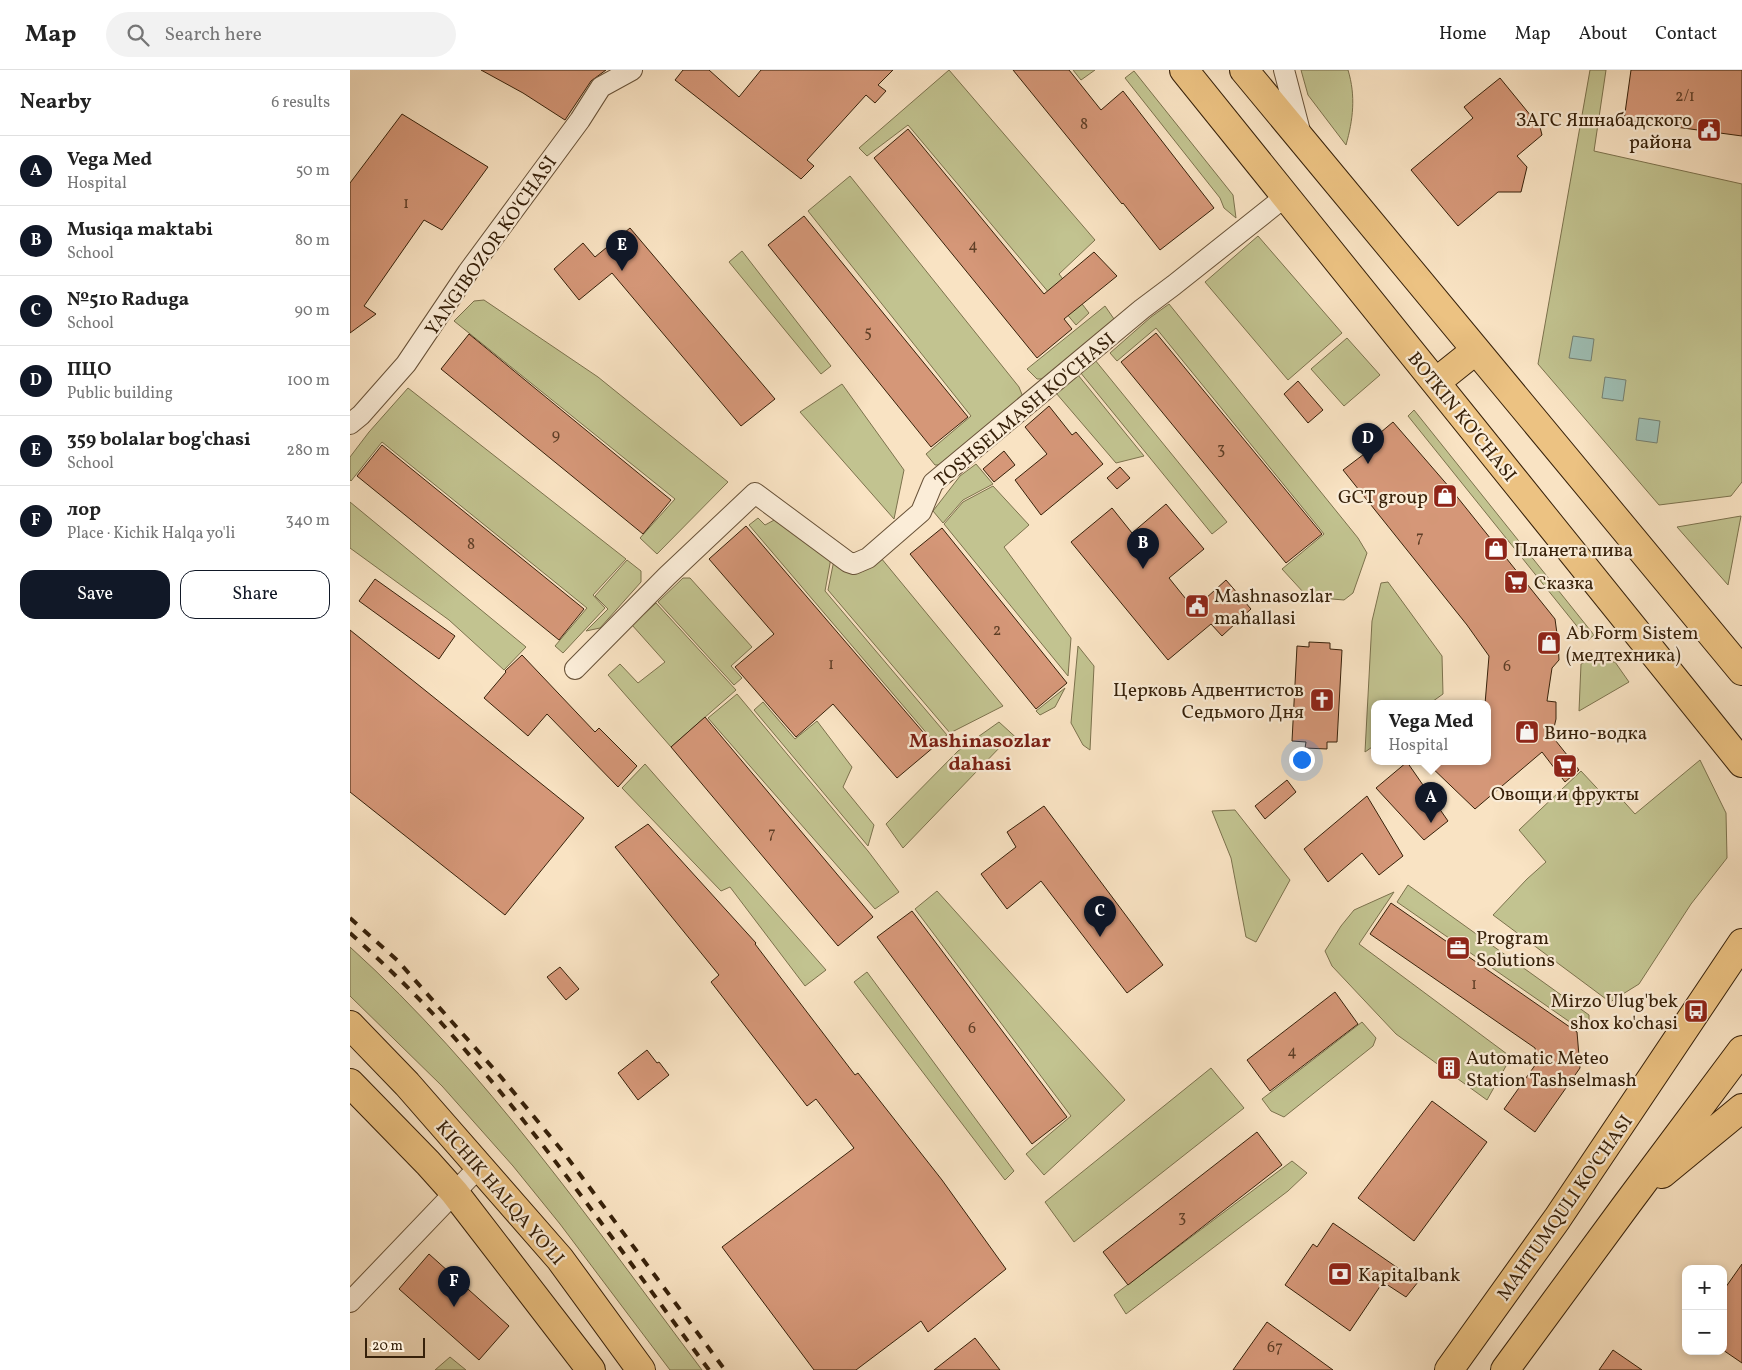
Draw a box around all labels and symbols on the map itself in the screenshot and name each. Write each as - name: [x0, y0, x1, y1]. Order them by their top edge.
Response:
- house number: 2/1: [1675, 86, 1695, 108]
- place label: ЗАГС Яшнабадского района: [1516, 108, 1692, 156]
- house number: 8: [1080, 114, 1088, 136]
- public building icon: ЗАГС Яшнабадского района: [1696, 117, 1722, 143]
- street label: YANGIBOZOR KO'CHASI: [420, 151, 564, 341]
- house number: 1: [403, 193, 409, 215]
- pin: E: [606, 230, 638, 271]
- house number: 4: [968, 235, 978, 257]
- house number: 5: [864, 322, 872, 344]
- street label: TOSHSELMASH KO'CHASI: [929, 327, 1121, 494]
- street label: BOTKIN KO'CHASI: [1401, 347, 1522, 488]
- pin: D: [1352, 423, 1384, 464]
- house number: 9: [552, 425, 560, 447]
- house number: 3: [1217, 439, 1225, 461]
- shop icon: GCT group: [1432, 483, 1458, 509]
- place label: GCT group: [1338, 485, 1428, 511]
- house number: 7: [1416, 527, 1424, 549]
- pin: B: [1127, 528, 1159, 569]
- house number: 8: [467, 534, 475, 556]
- shop icon: Планета пива: [1483, 536, 1509, 562]
- place label: Планета пива: [1514, 538, 1633, 564]
- supermarket icon: Сказка: [1503, 569, 1529, 595]
- place label: Сказка: [1534, 571, 1594, 597]
- place label: Mashnasozlar mahallasi: [1214, 584, 1332, 632]
- public building icon: Mashnasozlar mahallasi: [1184, 593, 1210, 619]
- house number: 2: [993, 620, 1001, 642]
- place label: Ab Form Sistem (медтехника): [1566, 621, 1699, 669]
- shop icon: Ab Form Sistem (медтехника): [1536, 630, 1562, 656]
- house number: 1: [828, 654, 834, 676]
- house number: 6: [1503, 656, 1511, 678]
- place label: Церковь Адвентистов Седьмого Дня: [1113, 678, 1304, 726]
- church icon: Церковь Адвентистов Седьмого Дня: [1309, 687, 1335, 713]
- shop icon: Вино-водка: [1514, 719, 1540, 745]
- place label: Вино-водка: [1544, 721, 1647, 747]
- district label: Mashinasozlar dahasi: [909, 728, 1051, 779]
- your location: [1289, 747, 1315, 773]
- supermarket icon: Овощи и фрукты: [1552, 753, 1578, 779]
- pin: A: [1415, 782, 1447, 823]
- place label: Овощи и фрукты: [1491, 782, 1639, 808]
- house number: 7: [768, 823, 776, 845]
- pin: C: [1084, 896, 1116, 937]
- place label: Program Solutions: [1476, 926, 1555, 974]
- office icon: Program Solutions: [1445, 935, 1471, 961]
- house number: 1: [1471, 974, 1477, 996]
- place label: Mirzo Ulug'bek shox ko'chasi: [1551, 989, 1678, 1037]
- bus stop icon: Mirzo Ulug'bek shox ko'chasi: [1683, 998, 1709, 1024]
- house number: 6: [968, 1018, 976, 1040]
- house number: 4: [1287, 1041, 1297, 1063]
- place label: Automatic Meteo Station Tashselmash: [1466, 1046, 1637, 1094]
- building icon: Automatic Meteo Station Tashselmash: [1436, 1055, 1462, 1081]
- street label: MAHTUMQULI KO'CHASI: [1492, 1110, 1640, 1306]
- street label: KICHIK HALQA YO'LI: [429, 1115, 570, 1271]
- house number: 3: [1178, 1207, 1186, 1229]
- bank icon: Kapitalbank: [1327, 1261, 1353, 1287]
- place label: Kapitalbank: [1358, 1263, 1460, 1289]
- pin: F: [438, 1266, 470, 1307]
- scale bar: [365, 1335, 425, 1358]
- house number: 67: [1267, 1337, 1283, 1359]

